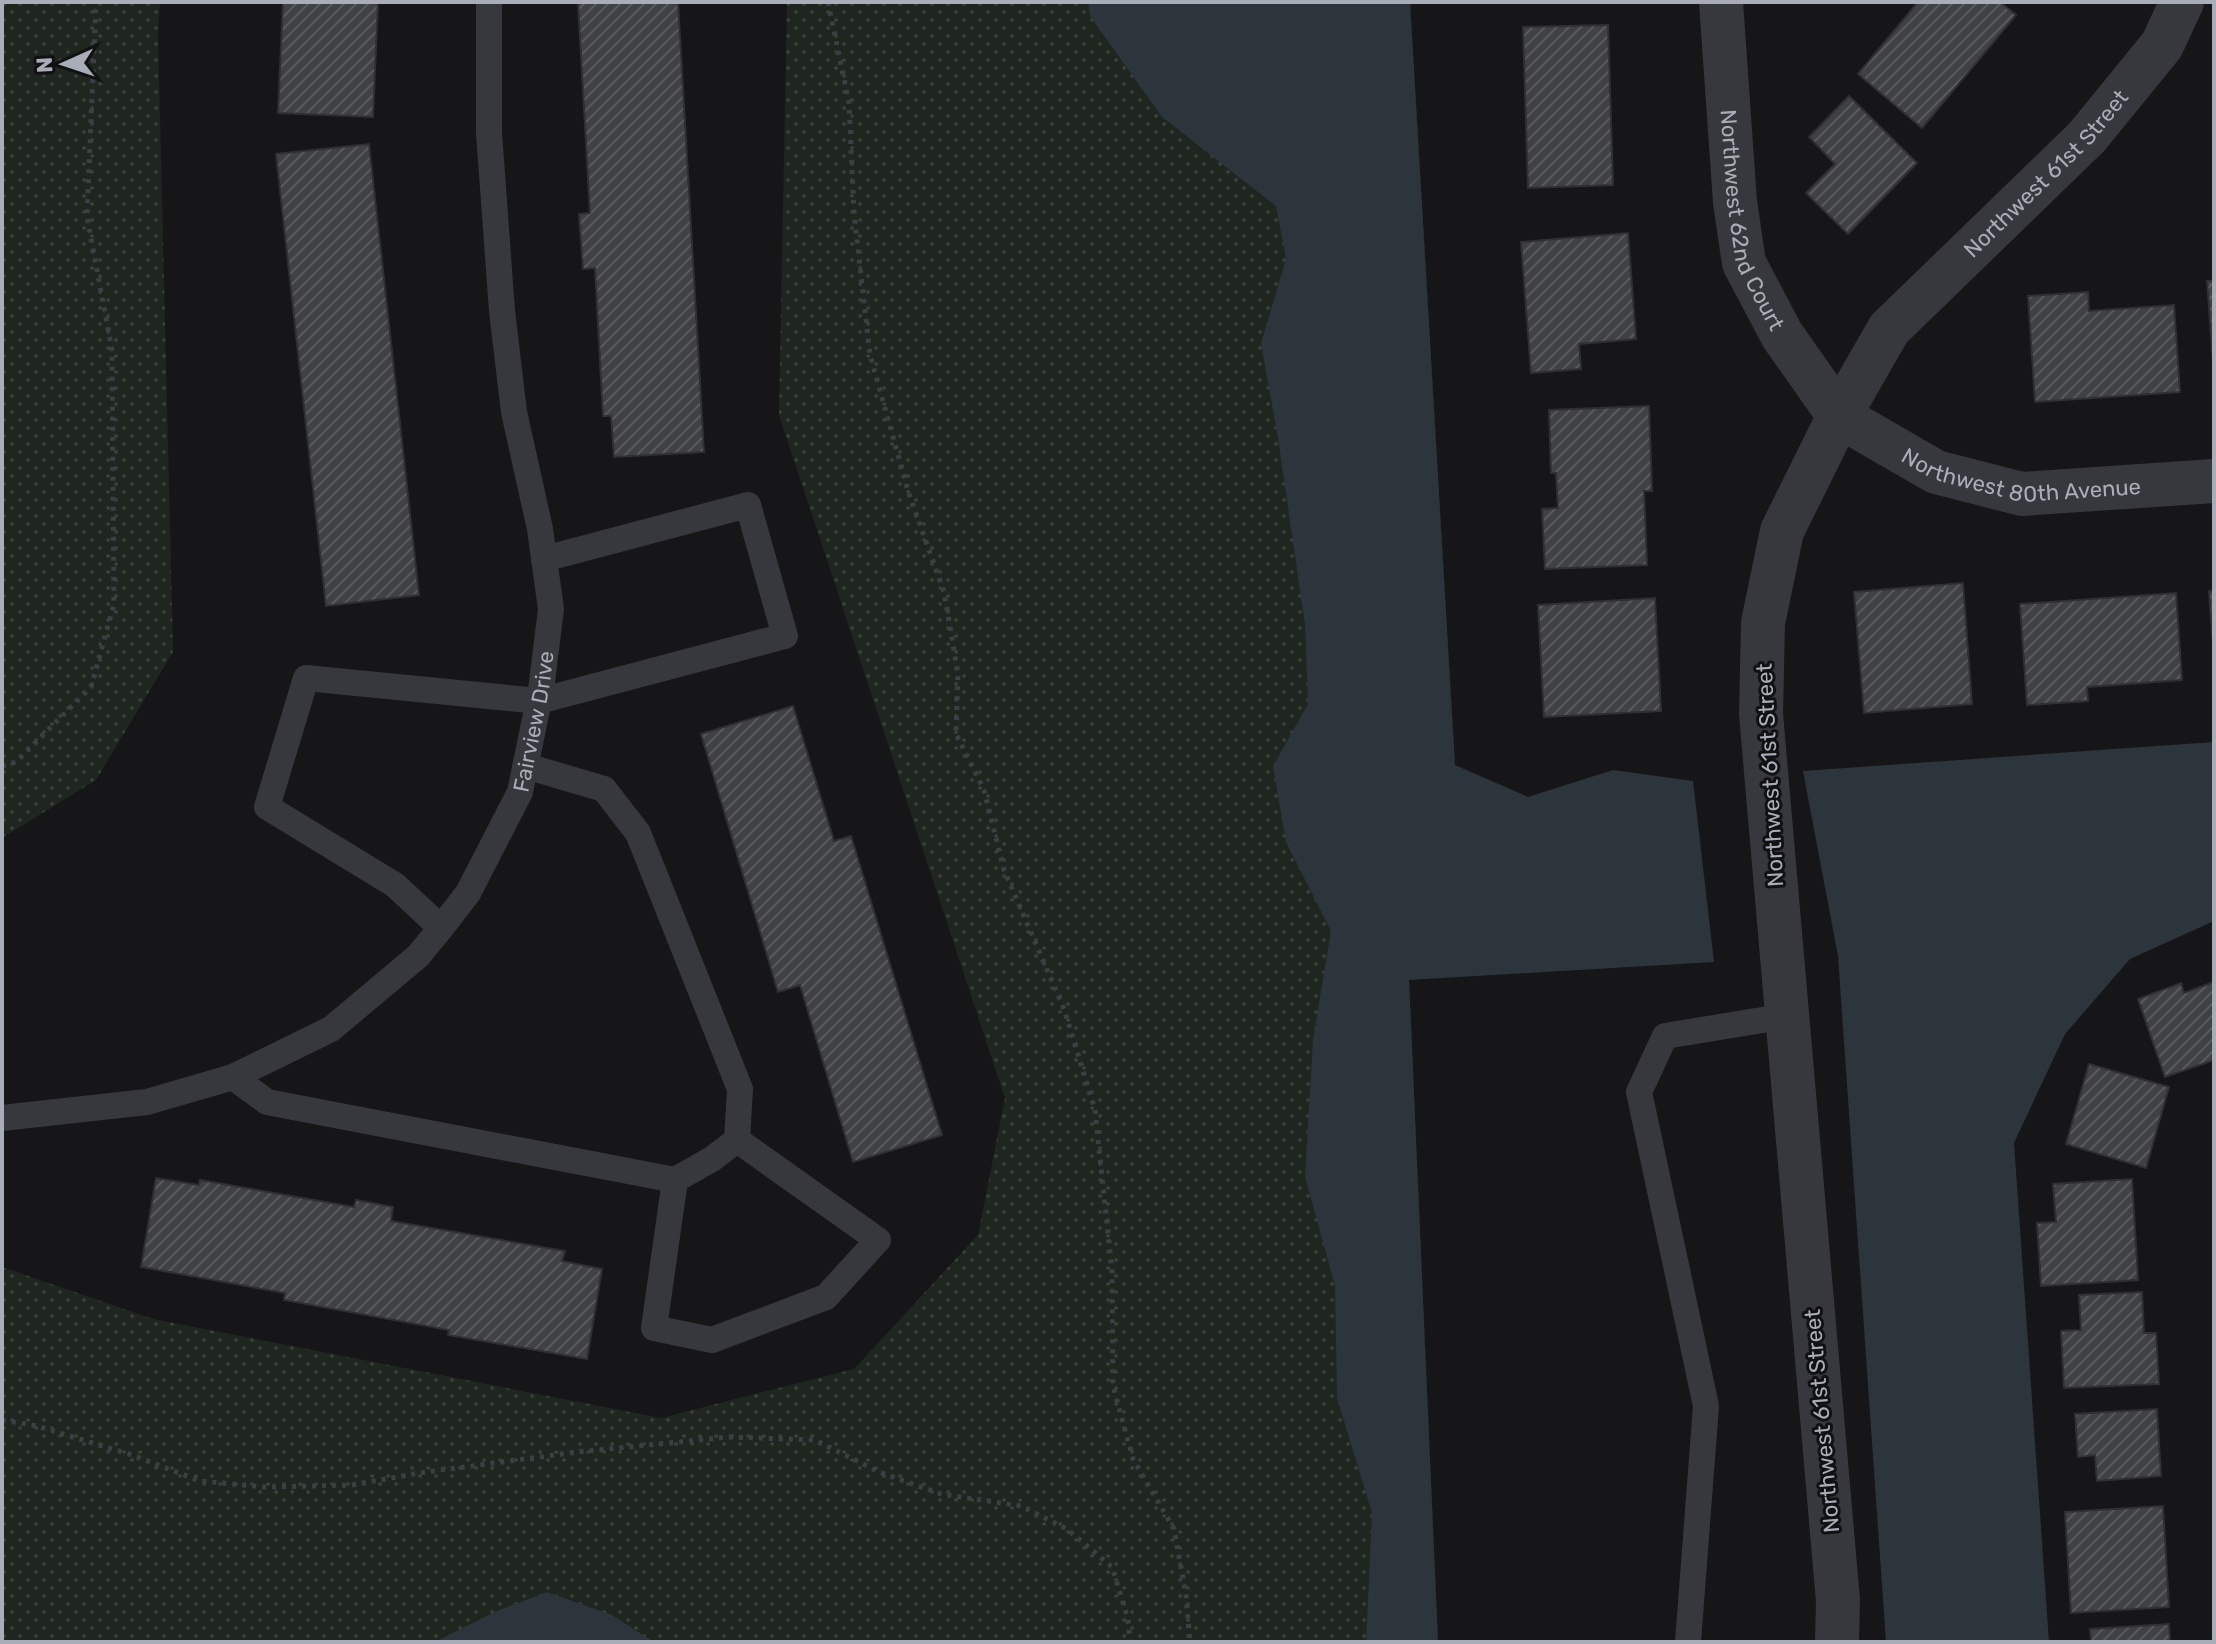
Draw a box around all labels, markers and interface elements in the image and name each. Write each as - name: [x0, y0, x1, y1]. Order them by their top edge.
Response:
- north arrow: [24, 24, 104, 104]
- text: N: [31, 56, 58, 74]
- street label: Northwest 61st Street: [1958, 84, 2134, 263]
- street label: Northwest 62nd Court: [1715, 108, 1791, 335]
- street label: Northwest 80th Avenue: [1897, 442, 2142, 507]
- street label: Fairview Drive: [507, 649, 559, 794]
- street label: Northwest 61st Street: [1751, 662, 1789, 888]
- street label: Northwest 61st Street: [1799, 1308, 1845, 1534]

